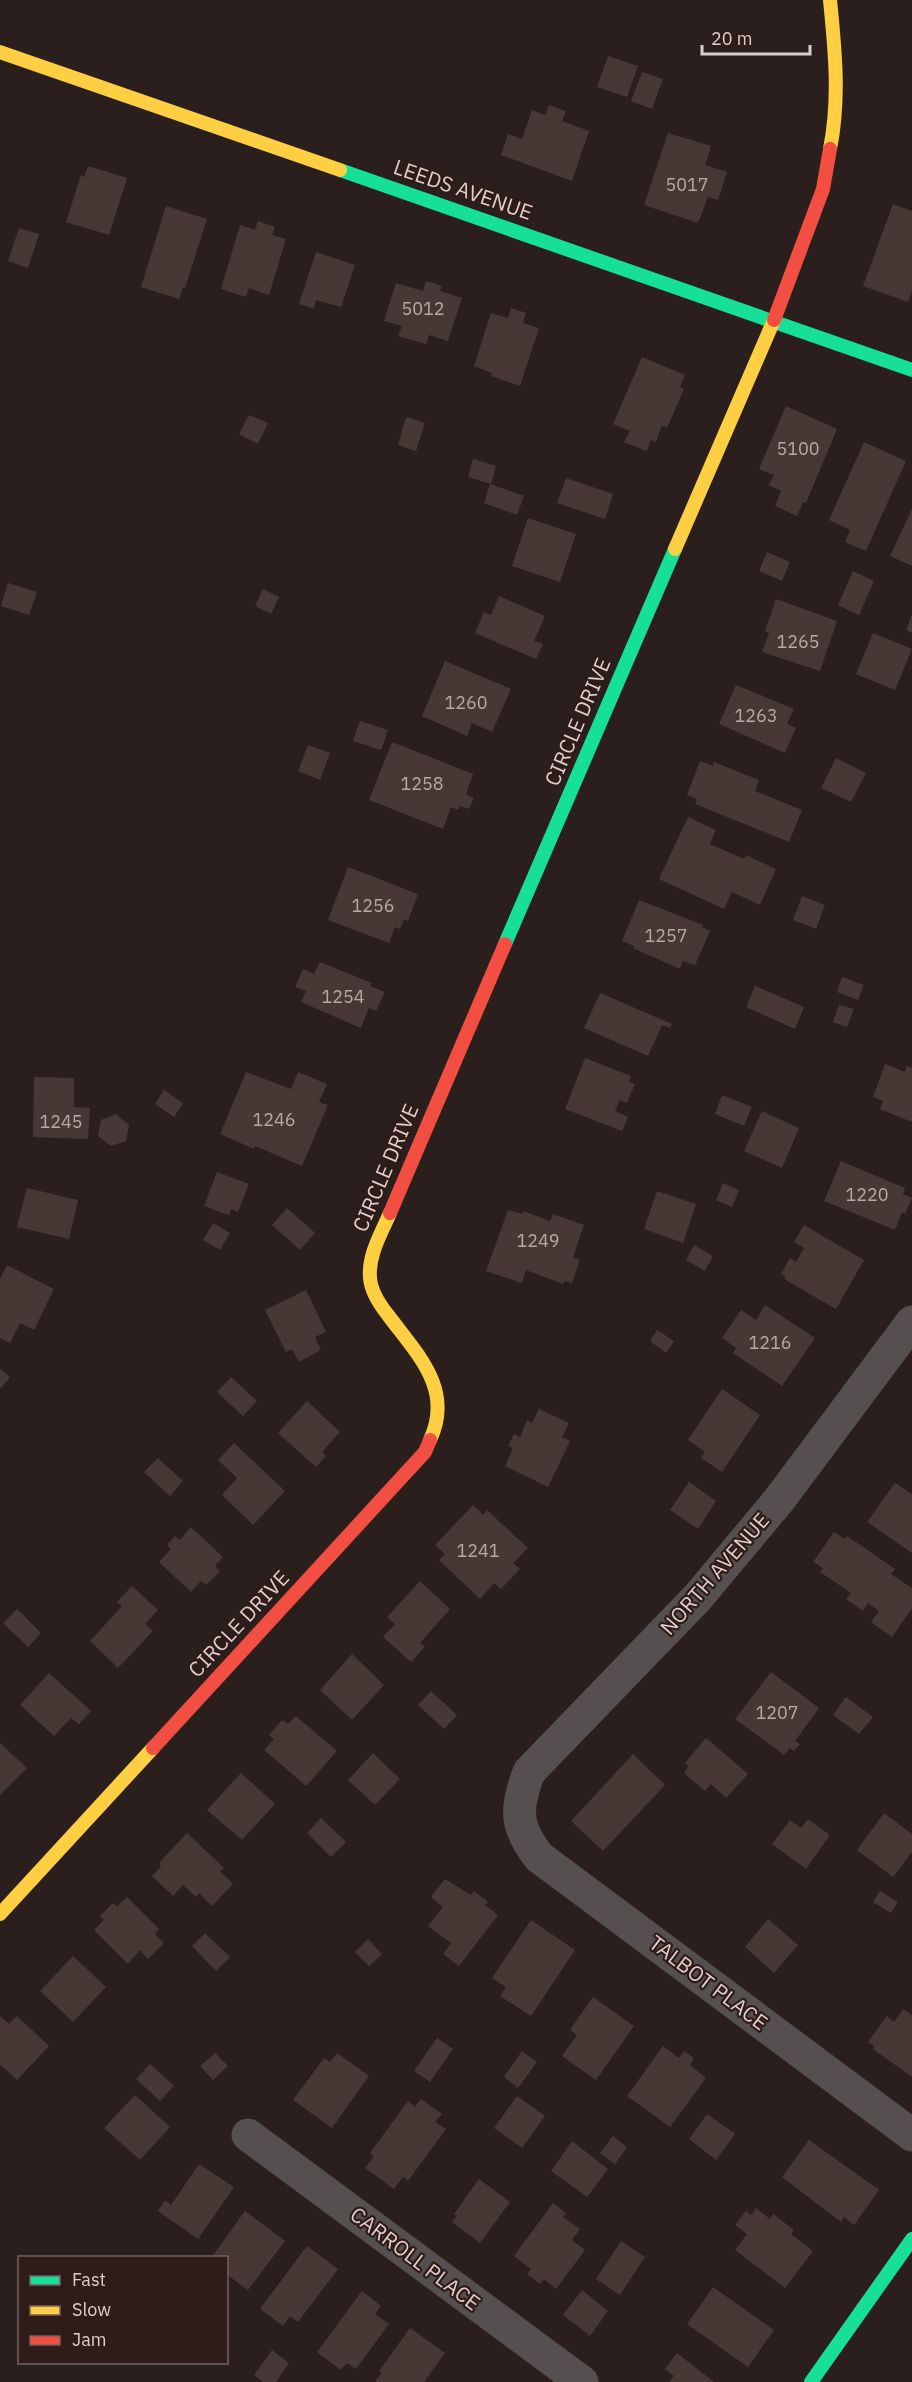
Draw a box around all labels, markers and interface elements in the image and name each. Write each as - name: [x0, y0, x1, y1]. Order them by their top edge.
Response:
- scale bar: [702, 18, 810, 56]
- text: 20 m: [711, 27, 753, 50]
- street label: LEEDS AVENUE: [390, 152, 537, 226]
- house number: 5017: [665, 173, 709, 196]
- house number: 5012: [401, 297, 445, 320]
- house number: 5100: [776, 437, 820, 460]
- house number: 1265: [776, 630, 820, 653]
- street label: CIRCLE DRIVE: [538, 653, 617, 790]
- house number: 1260: [444, 691, 488, 714]
- house number: 1263: [734, 704, 778, 727]
- house number: 1258: [400, 772, 444, 795]
- house number: 1256: [351, 894, 395, 917]
- house number: 1257: [644, 924, 688, 947]
- house number: 1254: [321, 985, 365, 1008]
- street label: CIRCLE DRIVE: [346, 1099, 425, 1236]
- house number: 1246: [252, 1108, 296, 1131]
- house number: 1245: [39, 1110, 83, 1133]
- house number: 1220: [845, 1183, 889, 1206]
- house number: 1249: [516, 1229, 560, 1252]
- house number: 1216: [748, 1331, 792, 1354]
- street label: NORTH AVENUE: [653, 1506, 775, 1640]
- house number: 1241: [456, 1539, 500, 1562]
- street label: CIRCLE DRIVE: [182, 1564, 295, 1683]
- house number: 1207: [755, 1701, 799, 1724]
- street label: TALBOT PLACE: [644, 1928, 774, 2036]
- street label: CARROLL PLACE: [345, 2200, 486, 2316]
- legend: [18, 2256, 228, 2364]
- text: Fast: [72, 2268, 106, 2291]
- text: Slow: [72, 2298, 111, 2321]
- text: Jam: [72, 2328, 107, 2351]

